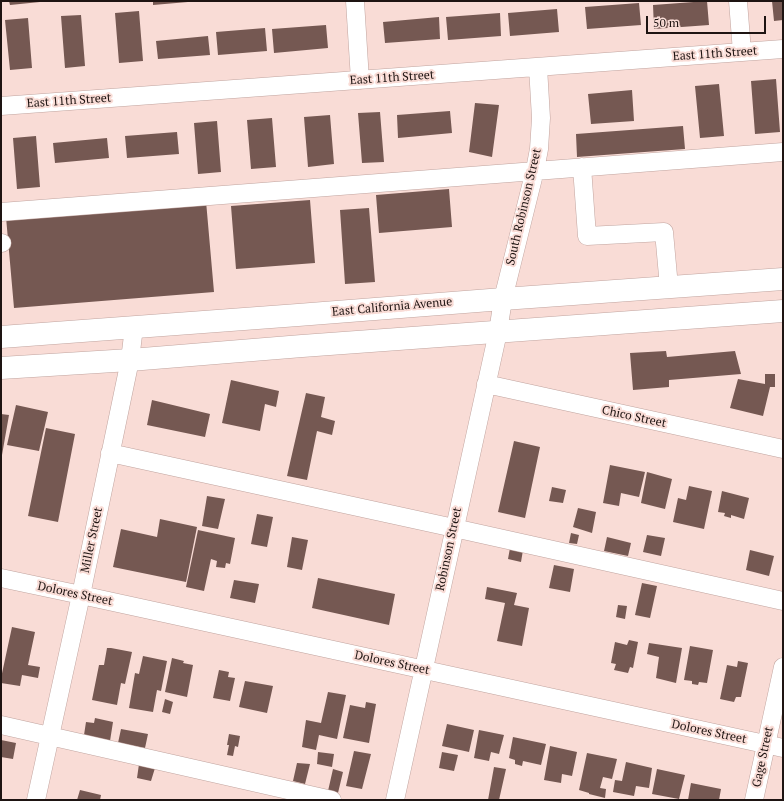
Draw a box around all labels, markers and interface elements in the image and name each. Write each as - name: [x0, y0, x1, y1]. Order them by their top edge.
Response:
- scale bar: [648, 8, 768, 34]
- text: 50 m: [653, 15, 679, 30]
- street label: East 11th Street: [672, 44, 758, 64]
- street label: East 11th Street: [349, 68, 435, 88]
- street label: East 11th Street: [26, 91, 112, 111]
- street label: South Robinson Street: [504, 147, 544, 267]
- street label: East California Avenue: [331, 295, 453, 319]
- street label: Chico Street: [601, 403, 667, 431]
- street label: Miller Street: [78, 506, 106, 574]
- street label: Robinson Street: [433, 506, 465, 592]
- street label: Dolores Street: [36, 579, 114, 609]
- street label: Dolores Street: [353, 648, 431, 678]
- street label: Dolores Street: [670, 717, 748, 747]
- street label: Gage Street: [750, 725, 776, 789]

